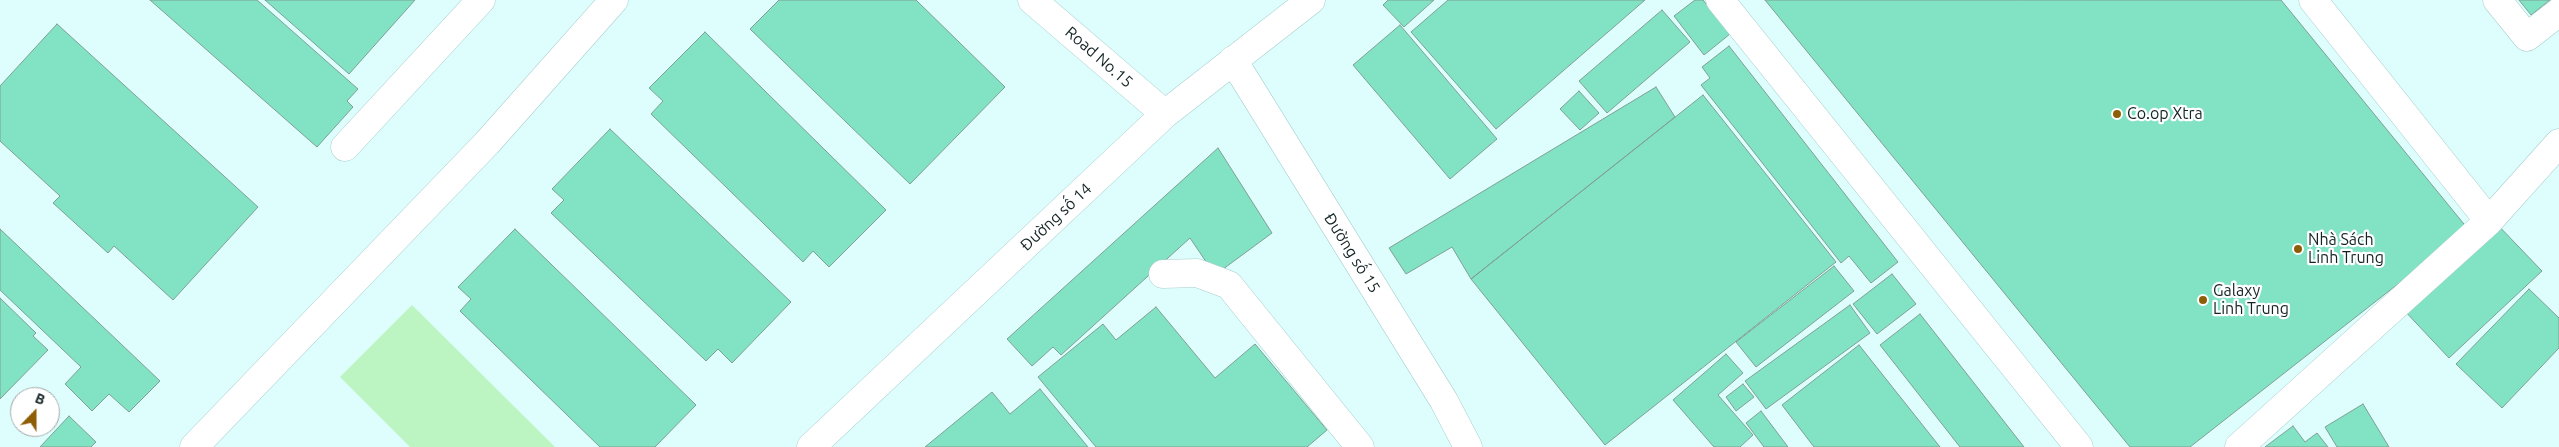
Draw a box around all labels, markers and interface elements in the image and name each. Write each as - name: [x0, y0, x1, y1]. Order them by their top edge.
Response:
- street label: Road No.15: [1061, 22, 1137, 92]
- place label: Co.op Xtra: [2127, 104, 2203, 124]
- marker: Co.op Xtra: [2111, 108, 2123, 120]
- street label: Đường số 14: [1016, 179, 1096, 255]
- street label: Đường số 15: [1320, 210, 1384, 296]
- place label: Nhà Sách Linh Trung: [2308, 230, 2384, 268]
- marker: Nhà Sách Linh Trung: [2292, 243, 2304, 255]
- place label: Galaxy Linh Trung: [2213, 281, 2289, 319]
- marker: Galaxy Linh Trung: [2197, 294, 2209, 306]
- north arrow: [10, 387, 60, 437]
- text: B: [33, 390, 48, 408]

